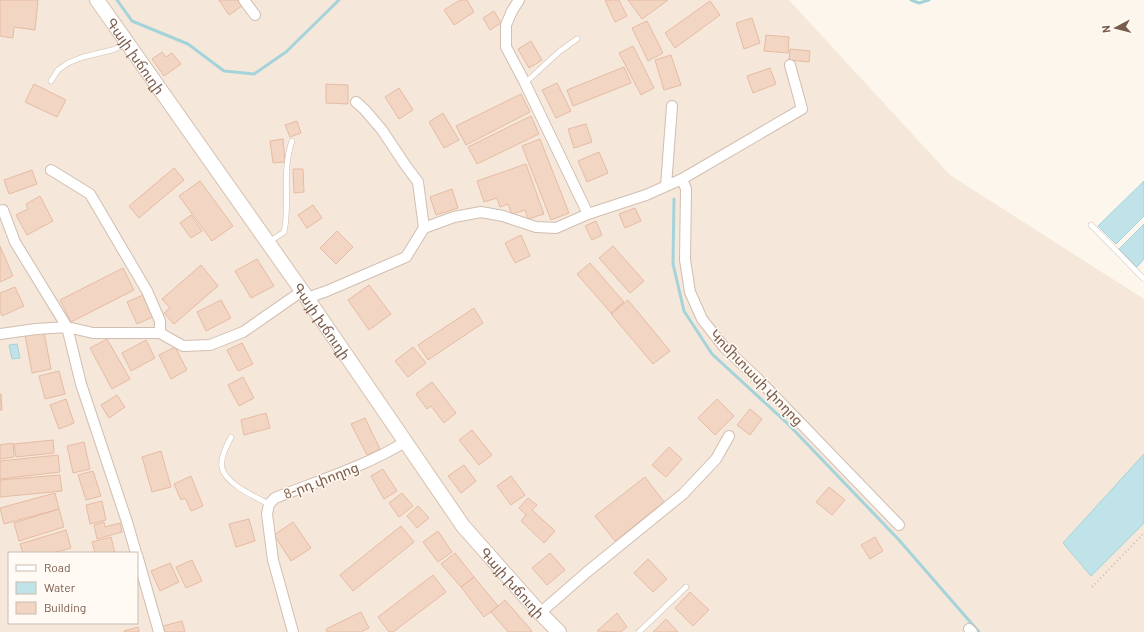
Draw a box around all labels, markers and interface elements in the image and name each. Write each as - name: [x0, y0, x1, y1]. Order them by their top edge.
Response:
- north arrow: [1096, 8, 1136, 48]
- street label: Գայի խճուղի: [104, 14, 169, 97]
- text: N: [1099, 25, 1112, 34]
- street label: Գայի խճուղի: [290, 279, 355, 362]
- street label: Կոմիտասի փողոց: [707, 325, 807, 429]
- street label: 8-րդ փողոց: [281, 458, 361, 502]
- street label: Գայի խճուղի: [477, 543, 549, 621]
- legend: [8, 552, 138, 624]
- text: Road: [44, 560, 71, 574]
- text: Water: [44, 580, 76, 594]
- text: Building: [44, 600, 86, 614]

